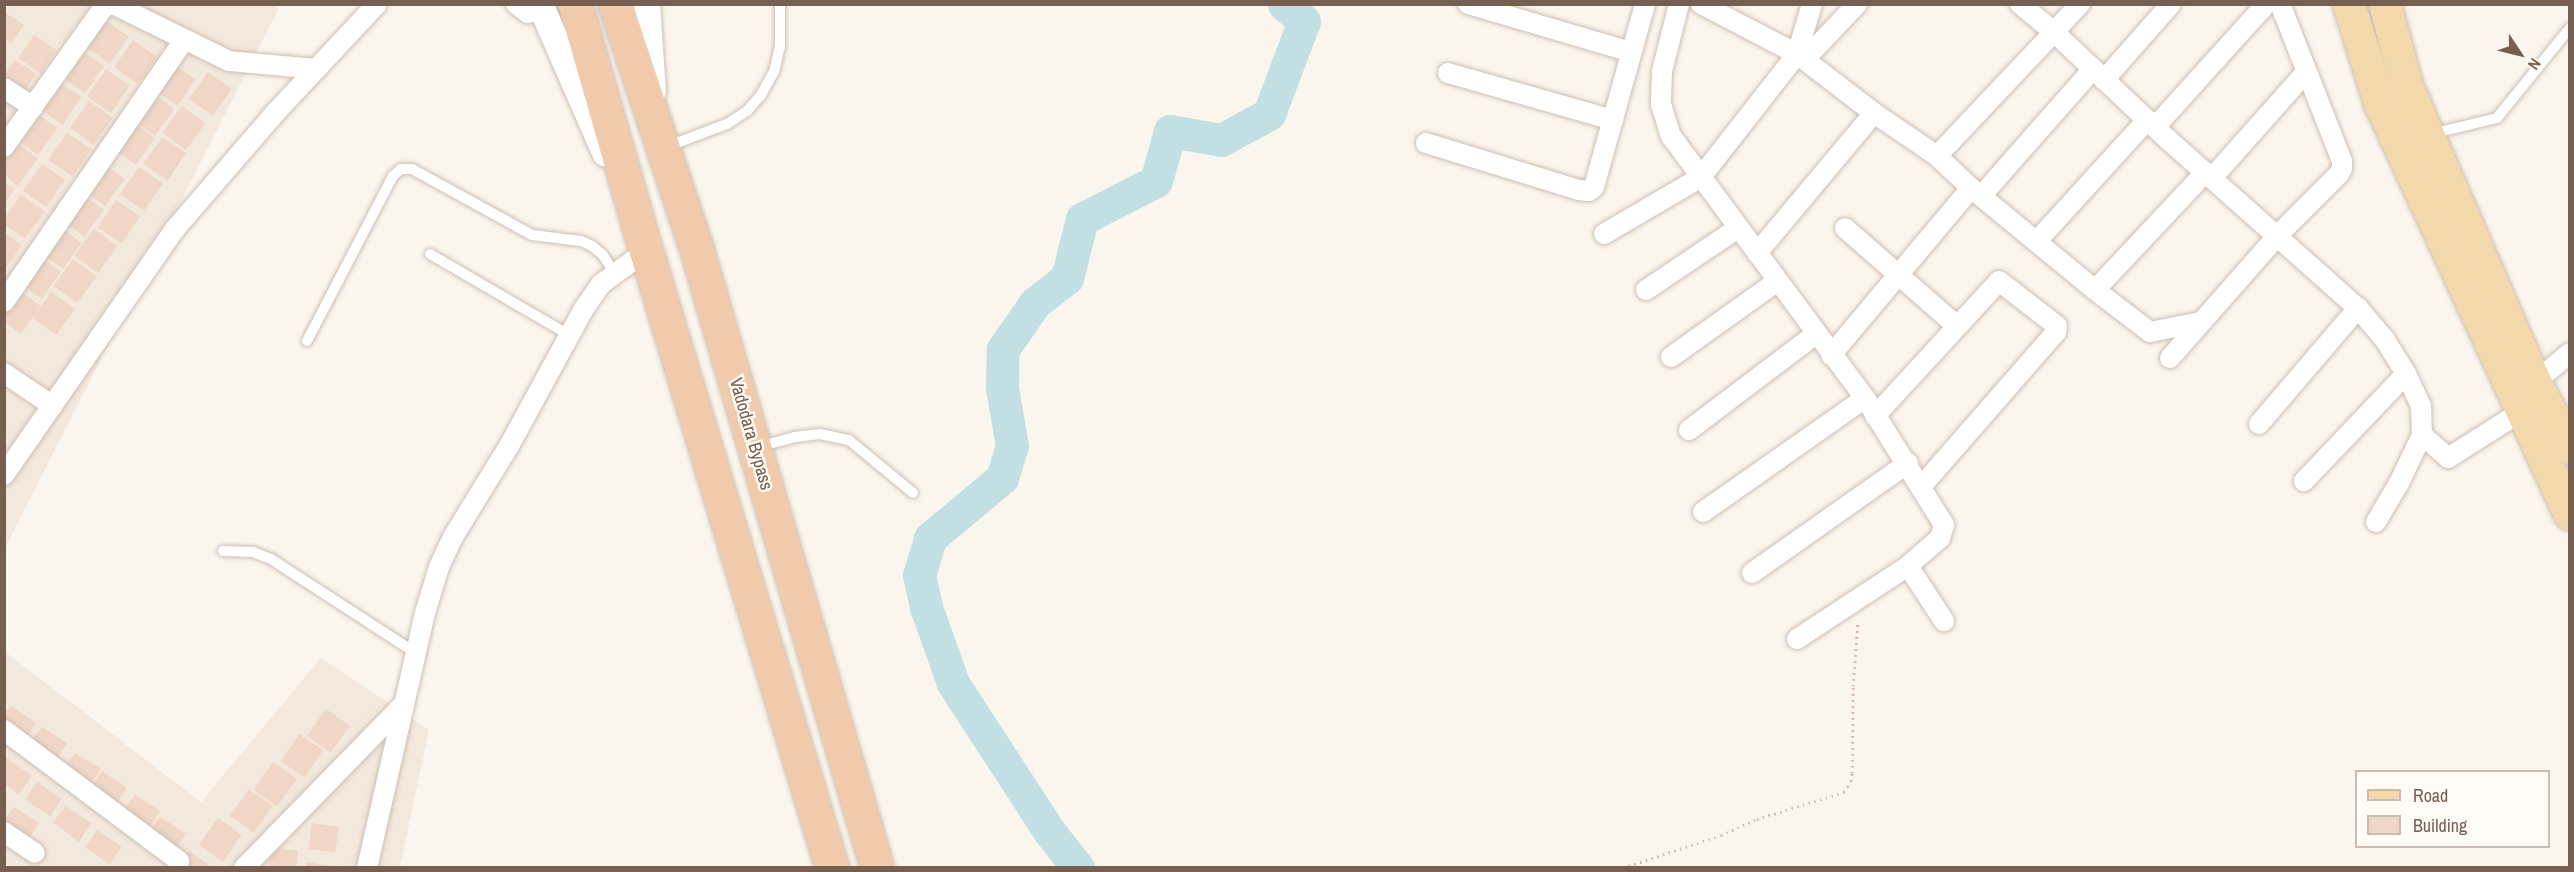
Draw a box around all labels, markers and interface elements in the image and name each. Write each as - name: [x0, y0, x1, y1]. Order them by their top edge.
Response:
- north arrow: [2490, 24, 2550, 84]
- text: N: [2523, 54, 2546, 75]
- street label: Vadodara Bypass: [725, 376, 777, 492]
- legend: [2355, 770, 2550, 848]
- text: Road: [2413, 783, 2448, 808]
- text: Building: [2413, 813, 2467, 838]

